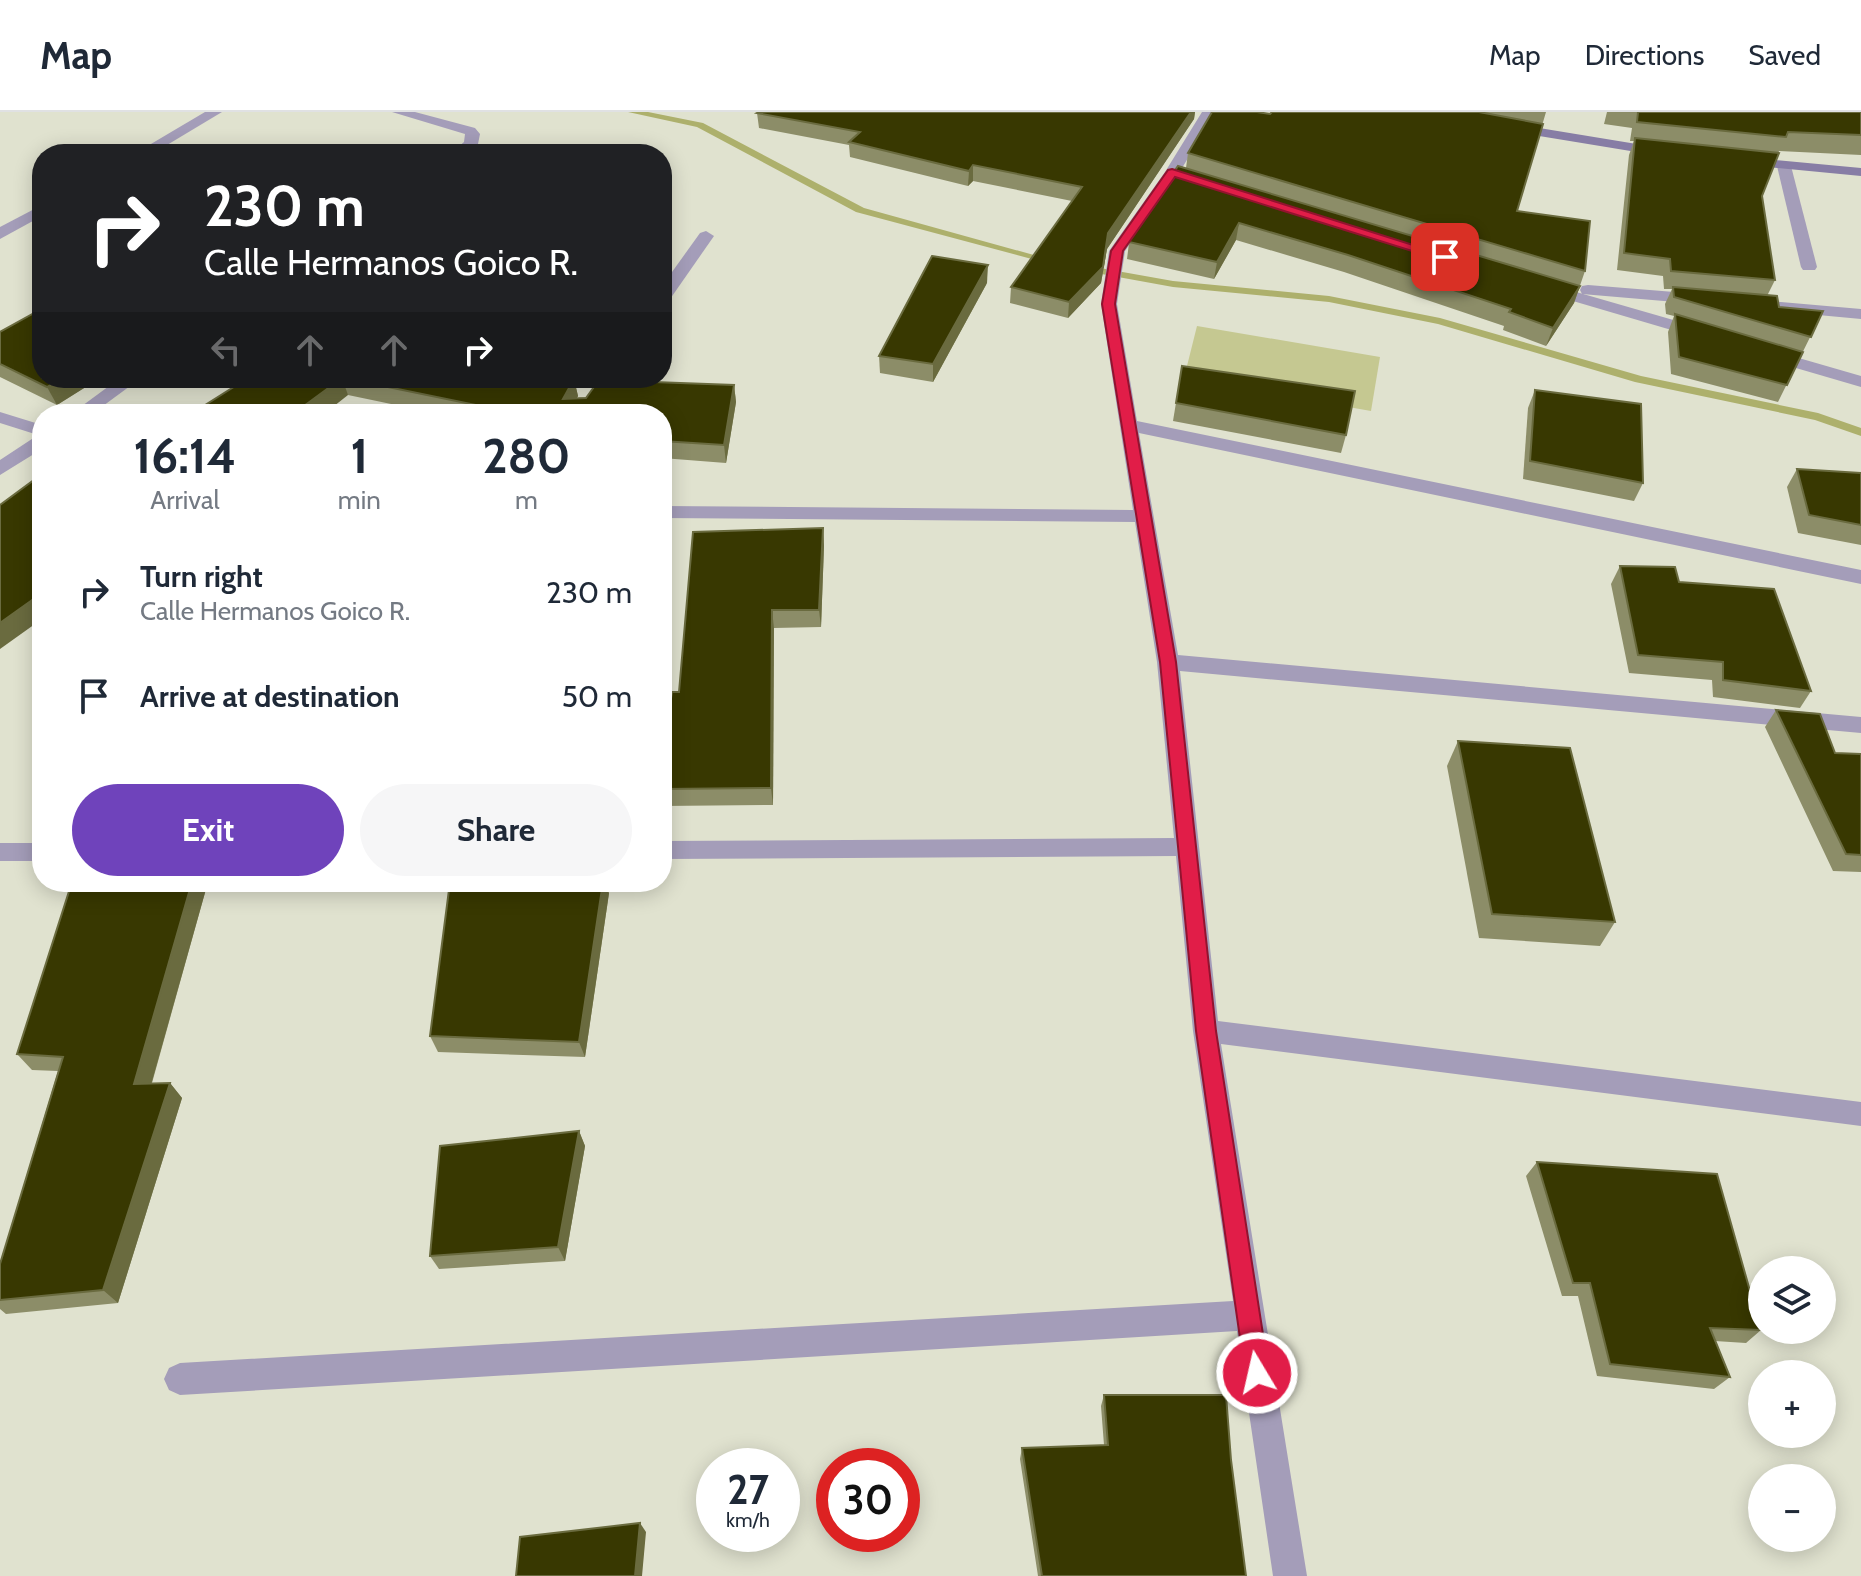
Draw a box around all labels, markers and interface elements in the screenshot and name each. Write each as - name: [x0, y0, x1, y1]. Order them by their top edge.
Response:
- text: Map: [40, 32, 112, 79]
- text: Map: [1489, 38, 1541, 72]
- text: Directions: [1585, 38, 1704, 72]
- text: Saved: [1748, 38, 1821, 72]
- text: 230 m: [204, 172, 365, 240]
- icon: right: [72, 176, 176, 280]
- pin: [1411, 223, 1479, 291]
- icon: arrive: [1423, 235, 1467, 279]
- text: Calle Hermanos Goico R.: [204, 240, 578, 284]
- icon: left: [204, 328, 248, 372]
- icon: ahead: [288, 328, 332, 372]
- icon: ahead: [372, 328, 416, 372]
- icon: right: [456, 328, 500, 372]
- text: 16:14: [133, 427, 236, 485]
- text: 1: [350, 427, 368, 485]
- text: 280: [482, 427, 570, 485]
- text: Arrival: [150, 484, 220, 516]
- text: min: [338, 484, 381, 516]
- text: m: [515, 484, 538, 516]
- text: Turn right: [140, 558, 263, 595]
- icon: right: [72, 570, 116, 614]
- text: 230 m: [546, 574, 632, 611]
- text: Calle Hermanos Goico R.: [140, 595, 410, 627]
- icon: arrive: [72, 674, 116, 718]
- text: Arrive at destination: [140, 678, 400, 715]
- text: 50 m: [562, 678, 632, 715]
- button: Exit: [72, 784, 344, 876]
- button: Share: [360, 784, 632, 876]
- map controls: [1748, 1256, 1836, 1552]
- button: layers: [1748, 1256, 1836, 1344]
- position arrow: [1215, 1331, 1299, 1415]
- button: +: [1748, 1360, 1836, 1448]
- speed limit sign: 30: [816, 1448, 920, 1552]
- button: −: [1748, 1464, 1836, 1552]
- text: 27: [727, 1465, 769, 1514]
- text: km/h: [726, 1508, 770, 1532]

